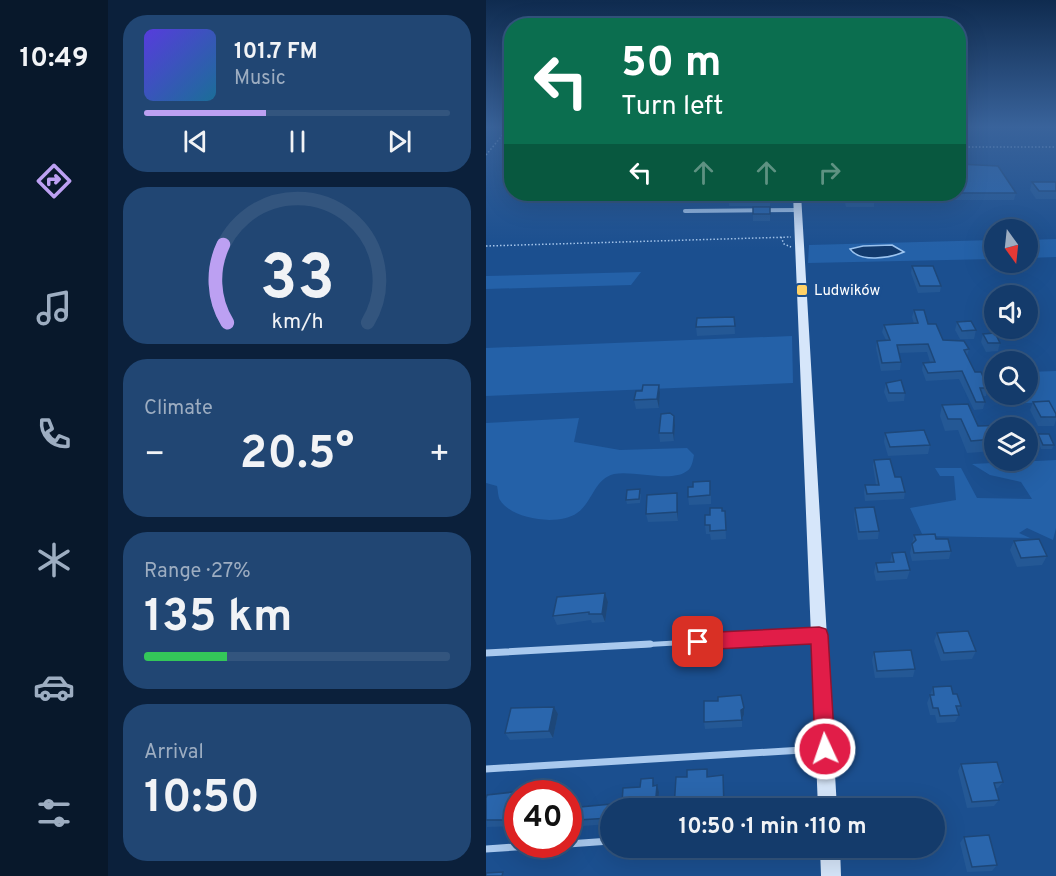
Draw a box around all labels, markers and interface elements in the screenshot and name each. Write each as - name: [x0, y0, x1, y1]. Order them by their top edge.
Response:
- text: 50 m: [621, 38, 722, 91]
- text: 101.7 FM: [234, 39, 317, 66]
- text: 10:49: [19, 42, 89, 76]
- icon: left: [522, 42, 600, 120]
- text: Music: [234, 66, 286, 92]
- text: Turn left: [621, 90, 723, 124]
- icon: previous: [179, 125, 212, 158]
- icon: pause: [281, 125, 314, 158]
- icon: next: [383, 125, 416, 158]
- icon: left: [624, 156, 657, 189]
- icon: ahead: [687, 156, 720, 189]
- icon: ahead: [750, 156, 783, 189]
- icon: right: [813, 156, 846, 189]
- icon: directions: [33, 160, 75, 202]
- north arrow: [984, 219, 1038, 273]
- map controls: [984, 219, 1038, 471]
- text: 33: [260, 242, 334, 321]
- place label: Ludwików: [814, 282, 881, 301]
- marker: Ludwików: [795, 283, 809, 297]
- button: sound: [984, 285, 1038, 339]
- icon: music: [33, 287, 75, 329]
- text: km/h: [271, 309, 323, 336]
- button: search: [984, 351, 1038, 405]
- text: Climate: [144, 396, 213, 422]
- icon: phone: [33, 413, 75, 455]
- button: layers: [984, 417, 1038, 471]
- text: 20.5°: [240, 427, 354, 484]
- text: −: [144, 435, 165, 477]
- text: +: [429, 435, 450, 477]
- icon: climate: [33, 539, 75, 581]
- text: Range · 27%: [144, 559, 251, 585]
- text: 135 km: [144, 590, 292, 647]
- pin: [672, 616, 723, 667]
- icon: arrive: [681, 625, 714, 658]
- icon: car: [33, 666, 75, 708]
- position arrow: [793, 717, 857, 781]
- text: Arrival: [144, 740, 204, 766]
- text: 10:50: [144, 771, 260, 828]
- speed limit sign: 40: [504, 780, 582, 858]
- icon: filters: [33, 792, 75, 834]
- text: 10:50 · 1 min · 110 m: [678, 814, 867, 841]

